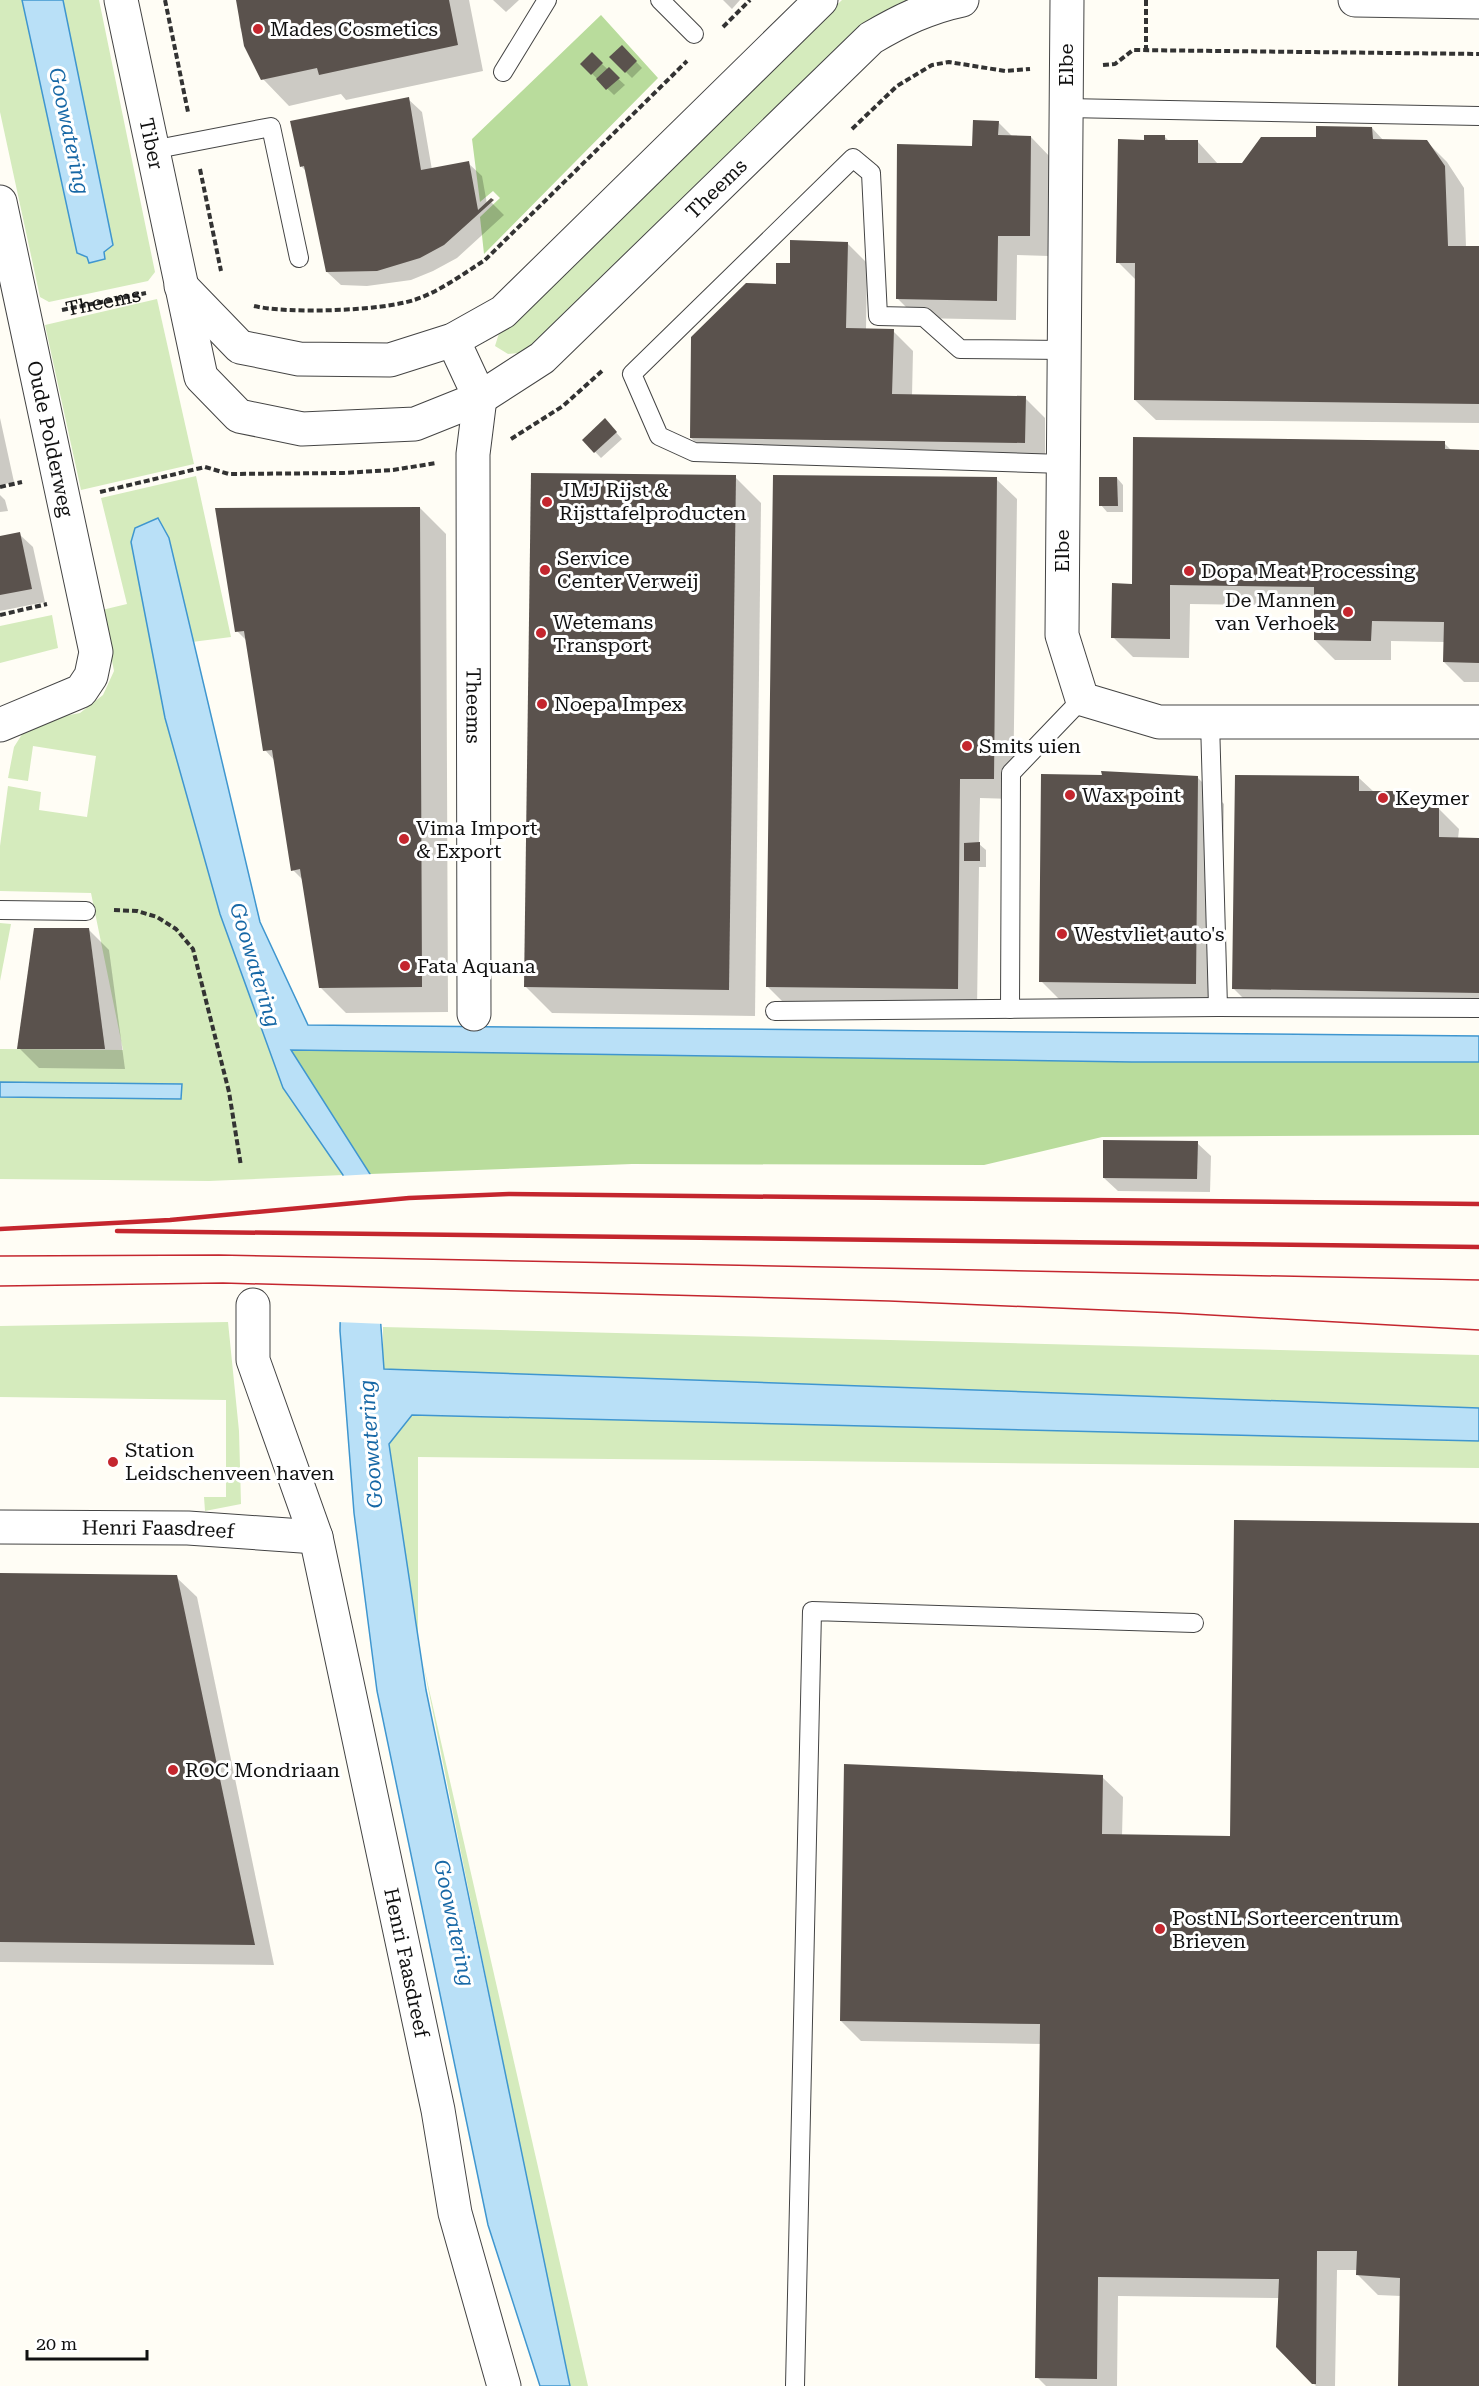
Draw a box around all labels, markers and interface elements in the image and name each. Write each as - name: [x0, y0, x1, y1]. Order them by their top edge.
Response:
- place label: Mades Cosmetics: [270, 17, 438, 41]
- marker: Mades Cosmetics: [251, 22, 265, 36]
- street label: Elbe: [1054, 44, 1078, 86]
- water label: Goowatering: [44, 66, 94, 196]
- street label: Tiber: [134, 116, 169, 172]
- street label: Theems: [680, 153, 752, 224]
- street label: Theems: [63, 282, 143, 321]
- street label: Oude Polderweg: [22, 358, 79, 520]
- place label: JMJ Rijst & Rijsttafelproducten: [559, 478, 746, 525]
- marker: JMJ Rijst & Rijsttafelproducten: [540, 495, 554, 509]
- street label: Elbe: [1050, 530, 1074, 572]
- place label: Service Center Verweij: [557, 546, 699, 593]
- place label: Dopa Meat Processing: [1201, 559, 1416, 583]
- marker: Service Center Verweij: [538, 563, 552, 577]
- marker: Dopa Meat Processing: [1182, 564, 1196, 578]
- place label: De Mannen van Verhoek: [1215, 588, 1336, 635]
- marker: De Mannen van Verhoek: [1341, 605, 1355, 619]
- place label: Wetemans Transport: [553, 610, 653, 657]
- marker: Wetemans Transport: [534, 626, 548, 640]
- street label: Theems: [461, 667, 486, 744]
- place label: Noepa Impex: [554, 692, 683, 716]
- marker: Noepa Impex: [535, 697, 549, 711]
- place label: Smits uien: [979, 734, 1081, 758]
- marker: Smits uien: [960, 739, 974, 753]
- place label: Wax point: [1082, 783, 1182, 807]
- place label: Keymer: [1395, 786, 1469, 810]
- marker: Wax point: [1063, 788, 1077, 802]
- marker: Keymer: [1376, 791, 1390, 805]
- place label: Vima Import & Export: [416, 816, 538, 863]
- marker: Vima Import & Export: [397, 832, 411, 846]
- water label: Goowatering: [225, 900, 285, 1030]
- place label: Westvliet auto's: [1074, 922, 1225, 946]
- marker: Westvliet auto's: [1055, 927, 1069, 941]
- place label: Fata Aquana: [417, 954, 536, 978]
- marker: Fata Aquana: [398, 959, 412, 973]
- water label: Goowatering: [355, 1379, 387, 1509]
- place label: Station Leidschenveen haven: [125, 1438, 334, 1485]
- marker: Station Leidschenveen haven: [106, 1455, 120, 1469]
- street label: Henri Faasdreef: [82, 1515, 236, 1543]
- place label: ROC Mondriaan: [185, 1758, 340, 1782]
- marker: ROC Mondriaan: [166, 1763, 180, 1777]
- water label: Goowatering: [429, 1858, 479, 1988]
- street label: Henri Faasdreef: [379, 1885, 434, 2041]
- place label: PostNL Sorteercentrum Brieven: [1172, 1906, 1399, 1953]
- marker: PostNL Sorteercentrum Brieven: [1153, 1922, 1167, 1936]
- scale bar: [27, 2323, 147, 2361]
- text: 20 m: [36, 2333, 77, 2354]

